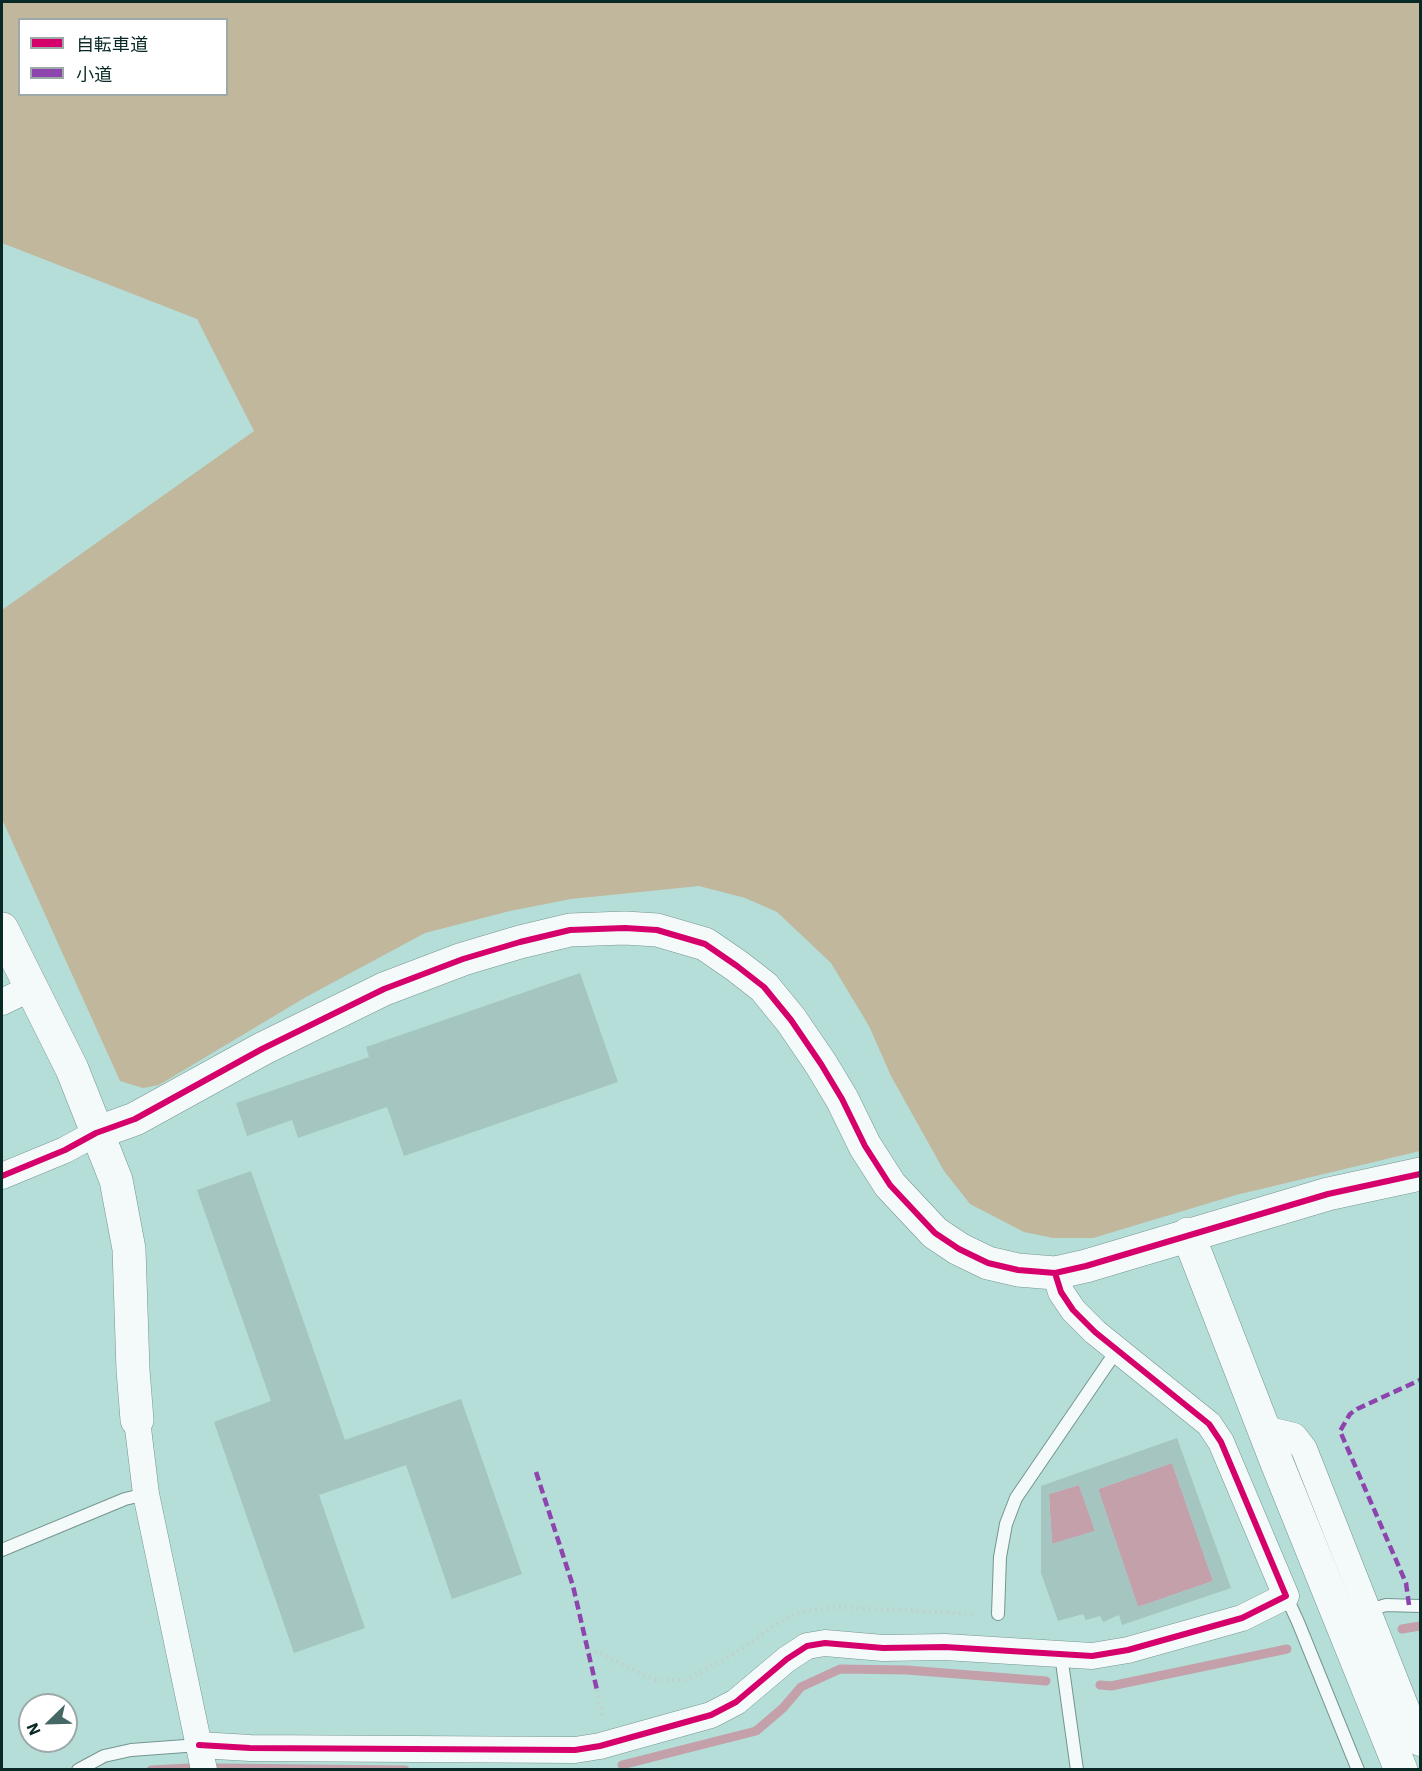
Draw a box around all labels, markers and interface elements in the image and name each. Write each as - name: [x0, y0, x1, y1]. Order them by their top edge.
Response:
- legend: [18, 18, 228, 96]
- text: 自転車道: [76, 33, 148, 56]
- text: 小道: [76, 63, 112, 86]
- north arrow: [18, 1693, 78, 1753]
- text: N: [22, 1720, 45, 1738]

